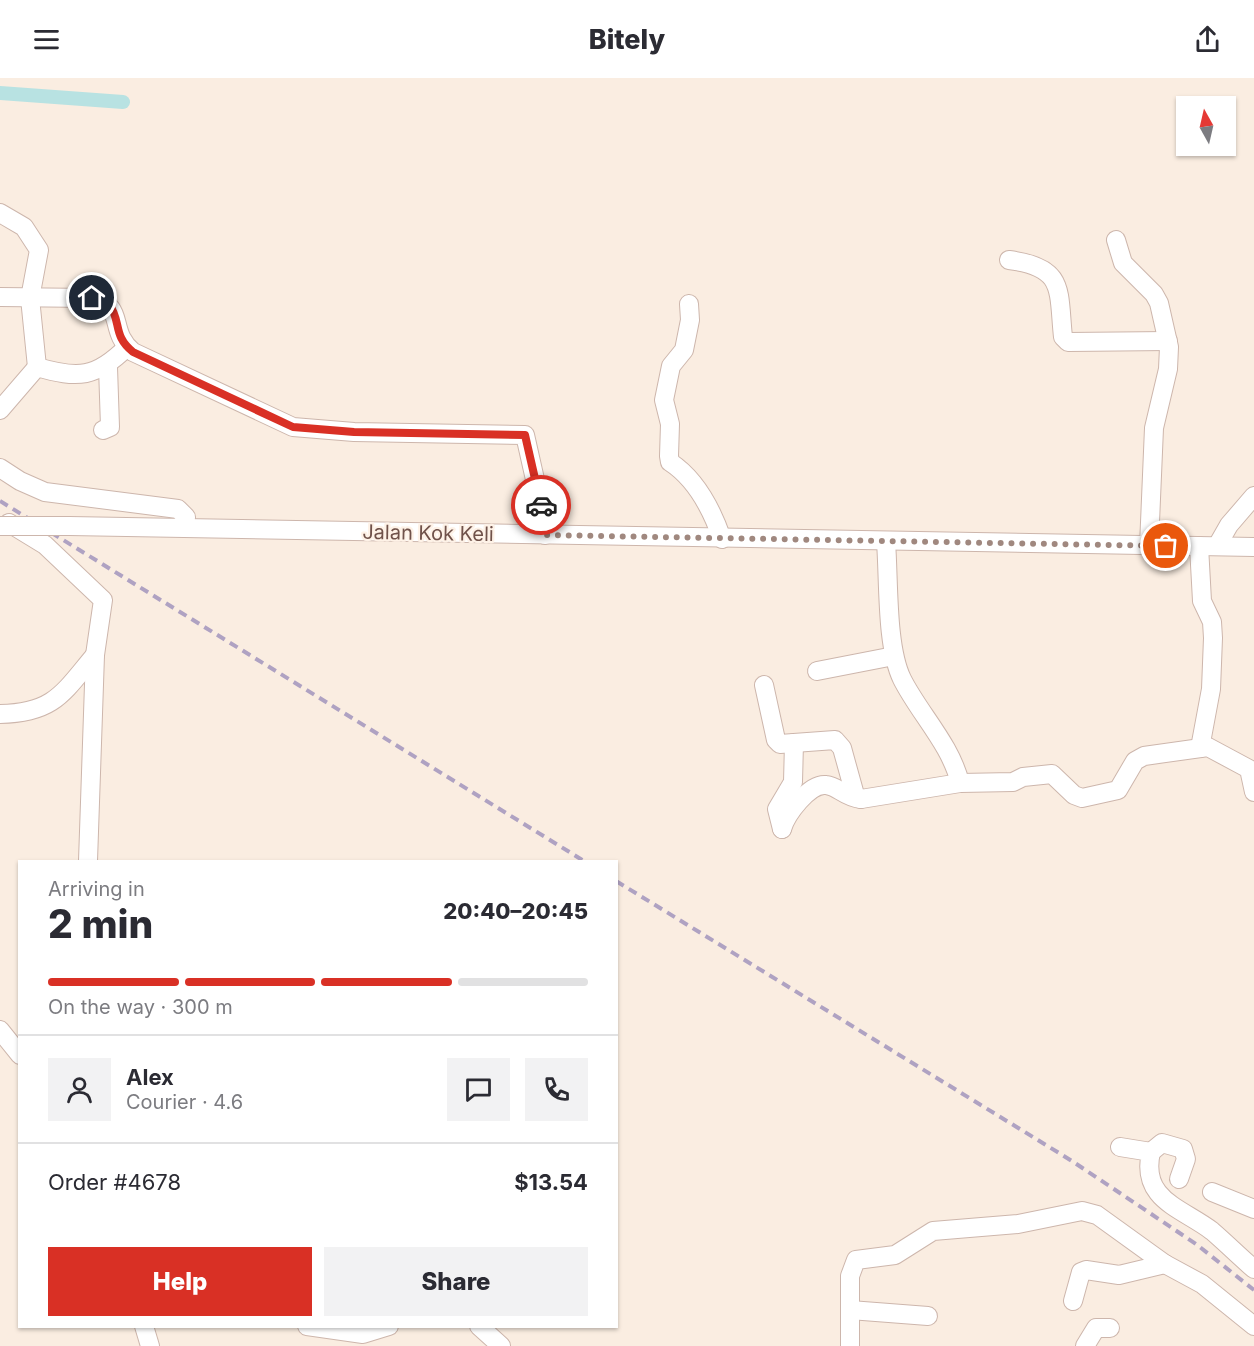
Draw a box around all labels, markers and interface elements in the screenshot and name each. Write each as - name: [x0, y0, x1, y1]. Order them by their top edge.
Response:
- icon: menu: [30, 23, 63, 56]
- text: Bitely: [589, 23, 665, 56]
- icon: share: [1191, 23, 1224, 56]
- north arrow: [1176, 96, 1236, 156]
- map controls: [1176, 96, 1236, 156]
- pin: [66, 272, 117, 323]
- icon: home: [75, 281, 108, 314]
- courier: [511, 475, 571, 535]
- icon: car: [525, 489, 558, 522]
- street label: Jalan Kok Keli: [362, 520, 494, 546]
- pin: [1140, 520, 1191, 571]
- icon: bag: [1149, 529, 1182, 562]
- text: Arriving in: [48, 877, 145, 901]
- text: 20:40–20:45: [443, 898, 588, 924]
- text: 2 min: [48, 900, 153, 947]
- text: On the way · 300 m: [48, 995, 233, 1019]
- button: person: [48, 1058, 111, 1121]
- button: chat: [447, 1058, 510, 1121]
- button: phone: [525, 1058, 588, 1121]
- text: Alex: [126, 1064, 174, 1090]
- text: Courier · 4.6: [126, 1090, 243, 1114]
- text: Order #4678: [48, 1169, 181, 1195]
- text: $13.54: [514, 1169, 588, 1195]
- button: Help: [48, 1247, 312, 1316]
- button: Share: [324, 1247, 588, 1316]

